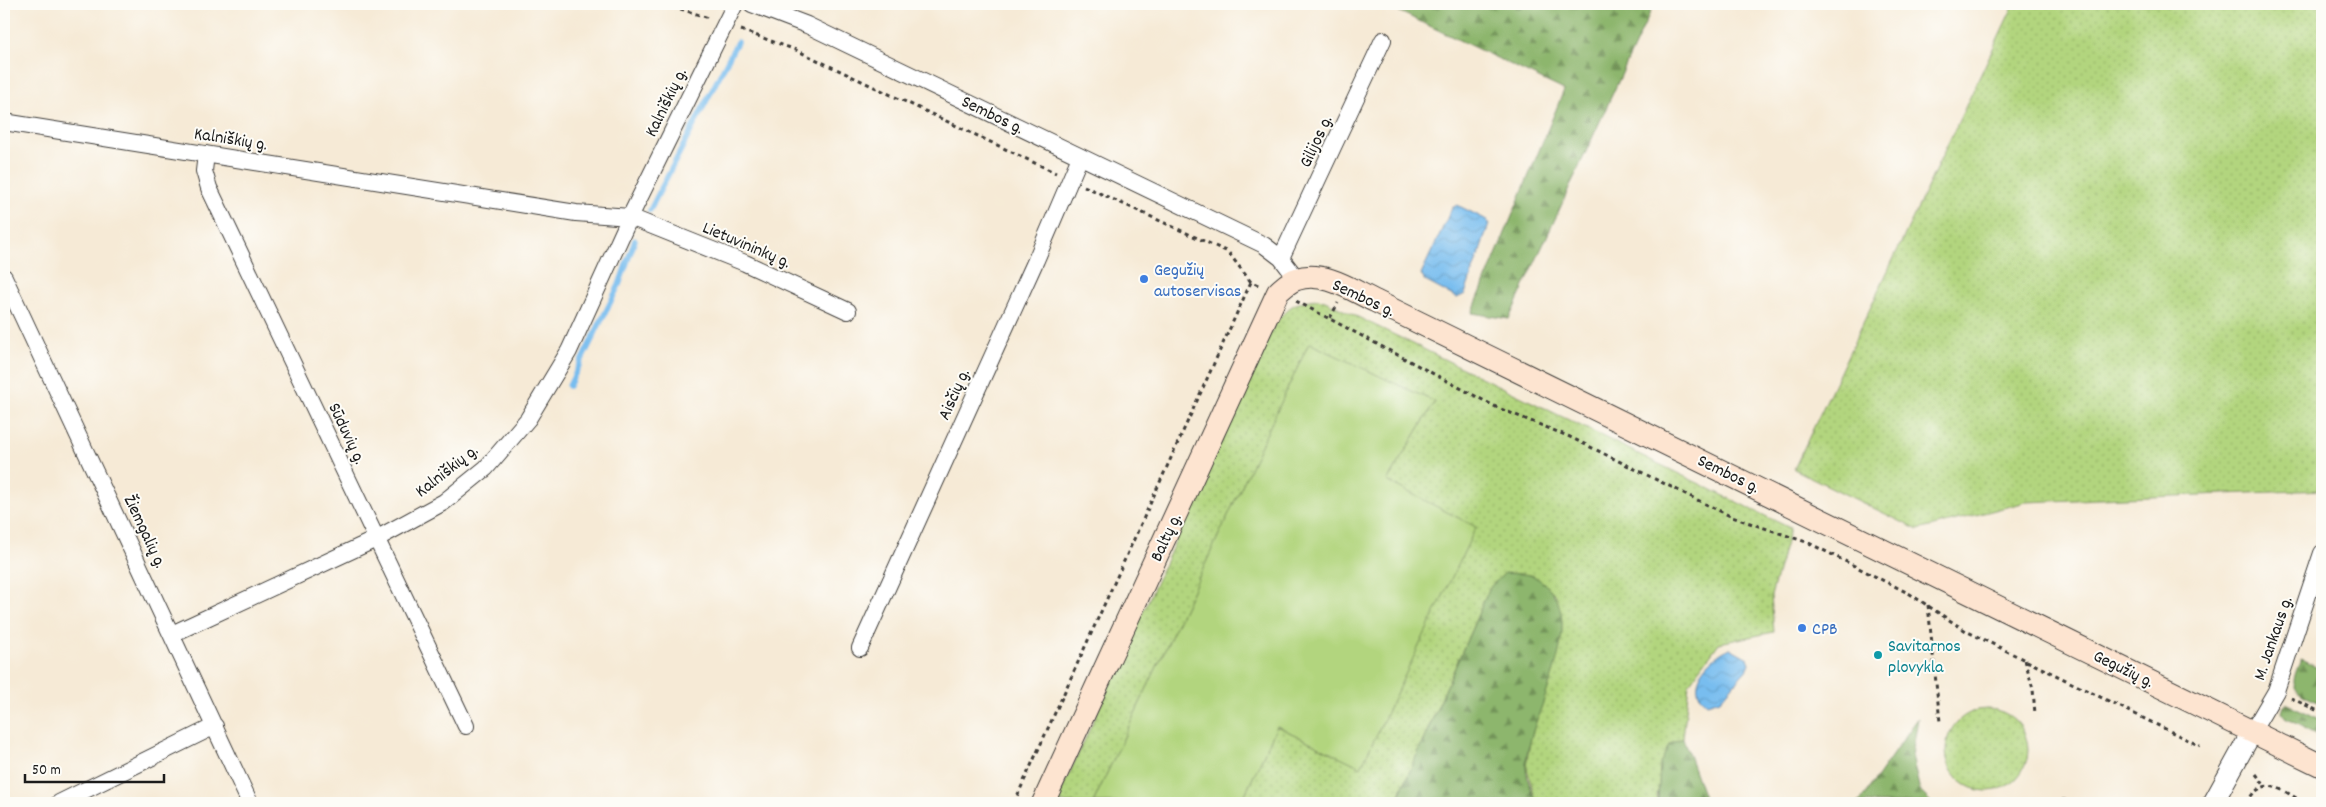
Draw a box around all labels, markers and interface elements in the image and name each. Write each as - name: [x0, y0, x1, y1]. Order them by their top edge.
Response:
- street label: Kalniškių g.: [640, 64, 695, 142]
- street label: Sembos g.: [956, 90, 1027, 142]
- street label: Gilijos g.: [1294, 112, 1340, 172]
- street label: Kalniškių g.: [192, 122, 269, 159]
- street label: Lietuvininkų g.: [698, 216, 794, 276]
- place label: Gegužių autoservisas: [1154, 259, 1241, 305]
- marker: Gegužių autoservisas: [1138, 273, 1150, 285]
- street label: Sembos g.: [1327, 274, 1398, 325]
- street label: Aisčių g.: [933, 365, 978, 425]
- street label: Sūduvių g.: [321, 399, 371, 469]
- street label: Kalniškių g.: [411, 439, 484, 505]
- street label: Sembos g.: [1692, 449, 1763, 501]
- street label: Žiemgalių g.: [116, 491, 172, 573]
- street label: Baltų g.: [1145, 510, 1189, 566]
- street label: M. Jankaus g.: [2248, 594, 2300, 684]
- place label: CPB: [1812, 618, 1838, 643]
- marker: CPB: [1796, 622, 1808, 634]
- place label: Savitarnos plovykla: [1888, 635, 1961, 681]
- street label: Gegužių g.: [2088, 645, 2158, 696]
- marker: Savitarnos plovykla: [1872, 649, 1884, 661]
- scale bar: [25, 752, 164, 784]
- text: 50 m: [32, 760, 61, 782]

